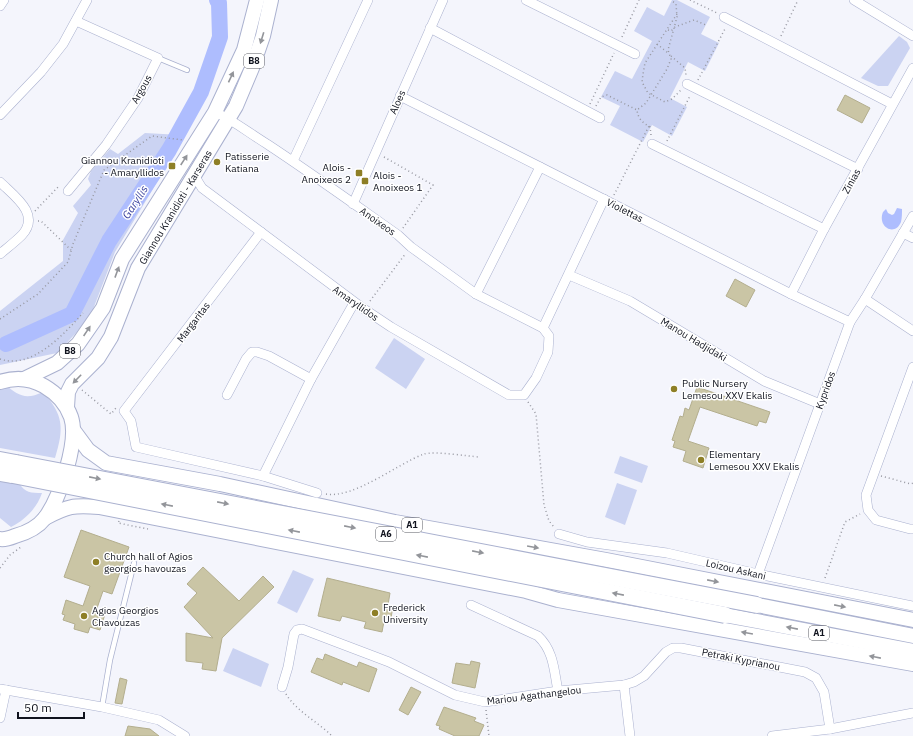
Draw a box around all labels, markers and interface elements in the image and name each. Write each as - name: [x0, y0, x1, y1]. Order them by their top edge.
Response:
- one-way arrow: [259, 32, 265, 44]
- road number: B8: [244, 54, 264, 68]
- one-way arrow: [228, 71, 234, 82]
- street label: Argous: [128, 72, 155, 106]
- street label: Aloes: [386, 88, 409, 116]
- street label: Giannou Kranidioti - Karseras: [136, 148, 215, 267]
- place label: Patisserie Katiana: [225, 150, 270, 175]
- place label: Giannou Kranidioti - Amaryllidos: [81, 154, 164, 179]
- one-way arrow: [180, 154, 187, 166]
- marker: Patisserie Katiana: [212, 157, 222, 167]
- marker: Giannou Kranidioti - Amaryllidos: [167, 161, 177, 171]
- place label: Alois - Anoixeos 2: [302, 161, 351, 186]
- street label: Zinias: [839, 166, 864, 196]
- marker: Alois - Anoixeos 2: [354, 168, 364, 178]
- place label: Alois - Anoixeos 1: [373, 169, 422, 194]
- marker: Alois - Anoixeos 1: [360, 176, 370, 186]
- water label: Garyllis: [119, 183, 151, 221]
- street label: Violettas: [604, 196, 645, 225]
- street label: Anoixeos: [357, 204, 398, 239]
- one-way arrow: [115, 265, 121, 277]
- street label: Amaryllidos: [330, 283, 381, 324]
- street label: Margaritas: [174, 299, 213, 345]
- street label: Manou Hadjidaki: [658, 315, 729, 364]
- one-way arrow: [84, 325, 91, 336]
- road number: B8: [60, 344, 80, 358]
- street label: Kypridos: [813, 369, 838, 411]
- one-way arrow: [72, 374, 81, 385]
- place label: Public Nursery Lemesou XXV Ekalis: [682, 377, 772, 402]
- marker: Public Nursery Lemesou XXV Ekalis: [669, 384, 679, 394]
- place label: Elementary Lemesou XXV Ekalis: [709, 448, 799, 473]
- marker: Elementary Lemesou XXV Ekalis: [696, 455, 706, 465]
- one-way arrow: [89, 476, 101, 482]
- one-way arrow: [217, 500, 229, 506]
- one-way arrow: [160, 502, 173, 508]
- road number: A1: [402, 518, 422, 532]
- one-way arrow: [344, 525, 357, 531]
- one-way arrow: [288, 527, 300, 533]
- road number: A6: [376, 527, 396, 541]
- one-way arrow: [526, 544, 539, 550]
- one-way arrow: [472, 549, 484, 555]
- place label: Church hall of Agios georgios havouzas: [104, 550, 193, 575]
- one-way arrow: [416, 552, 428, 558]
- street label: Loizou Askani: [705, 556, 767, 583]
- marker: Church hall of Agios georgios havouzas: [91, 557, 101, 567]
- one-way arrow: [707, 578, 719, 584]
- one-way arrow: [612, 591, 624, 597]
- place label: Frederick University: [383, 601, 428, 626]
- one-way arrow: [834, 603, 846, 609]
- place label: Agios Georgios Chavouzas: [92, 604, 159, 629]
- marker: Frederick University: [370, 608, 380, 618]
- marker: Agios Georgios Chavouzas: [79, 611, 89, 621]
- one-way arrow: [786, 625, 798, 631]
- road number: A1: [809, 626, 829, 640]
- one-way arrow: [741, 630, 753, 636]
- street label: Petraki Kyprianou: [701, 646, 781, 673]
- one-way arrow: [869, 654, 881, 660]
- street label: Mariou Agathangelou: [486, 683, 582, 708]
- scale bar: [18, 694, 84, 720]
- text: 50 m: [24, 700, 52, 715]

